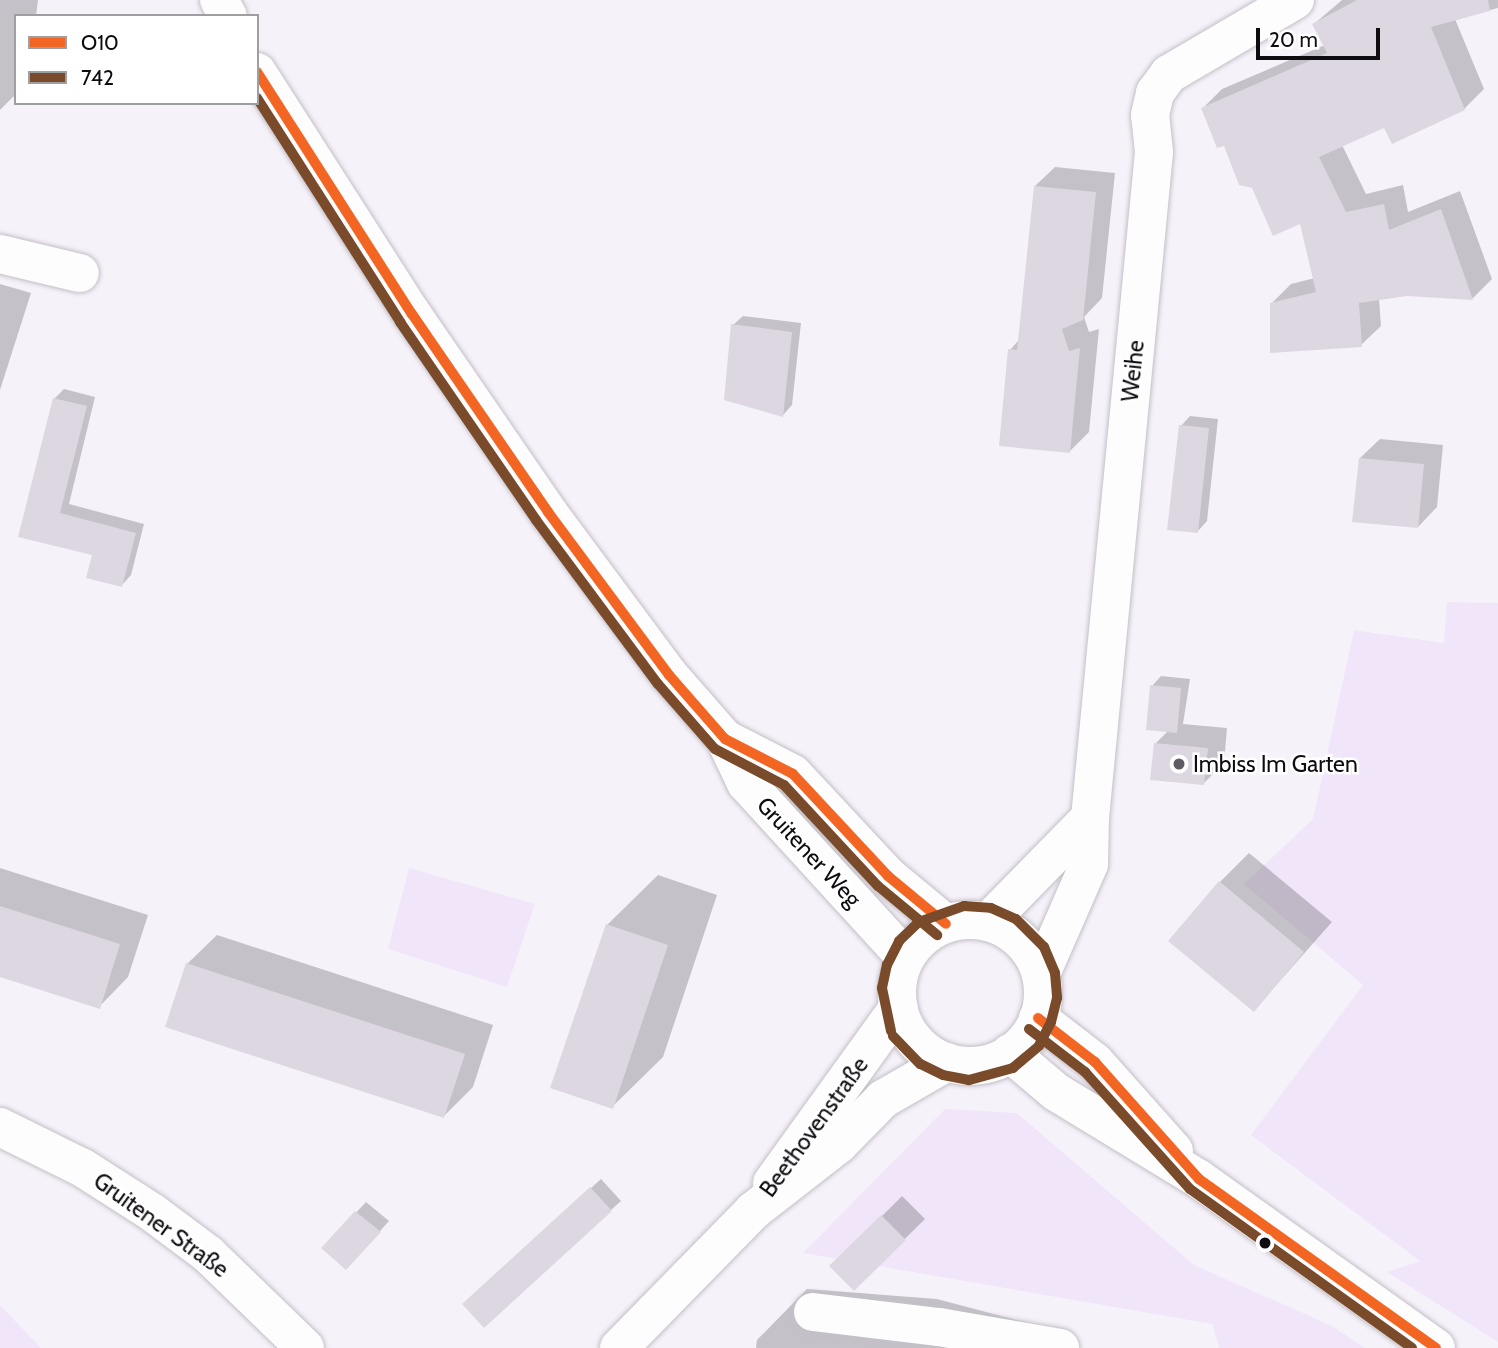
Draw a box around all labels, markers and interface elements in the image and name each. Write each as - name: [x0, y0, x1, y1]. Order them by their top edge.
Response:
- legend: [14, 14, 259, 105]
- scale bar: [1260, 14, 1384, 58]
- text: 20 m: [1269, 27, 1318, 52]
- text: O10: [81, 30, 119, 55]
- text: 742: [81, 65, 114, 90]
- street label: Weihe: [1116, 339, 1150, 403]
- place label: Imbiss Im Garten: [1193, 750, 1358, 778]
- marker: Imbiss Im Garten: [1171, 756, 1187, 772]
- street label: Gruitener Weg: [751, 791, 867, 913]
- street label: Beethovenstraße: [754, 1052, 874, 1202]
- street label: Gruitener Straße: [88, 1167, 234, 1283]
- unlabelled marker: [1258, 1236, 1272, 1250]

